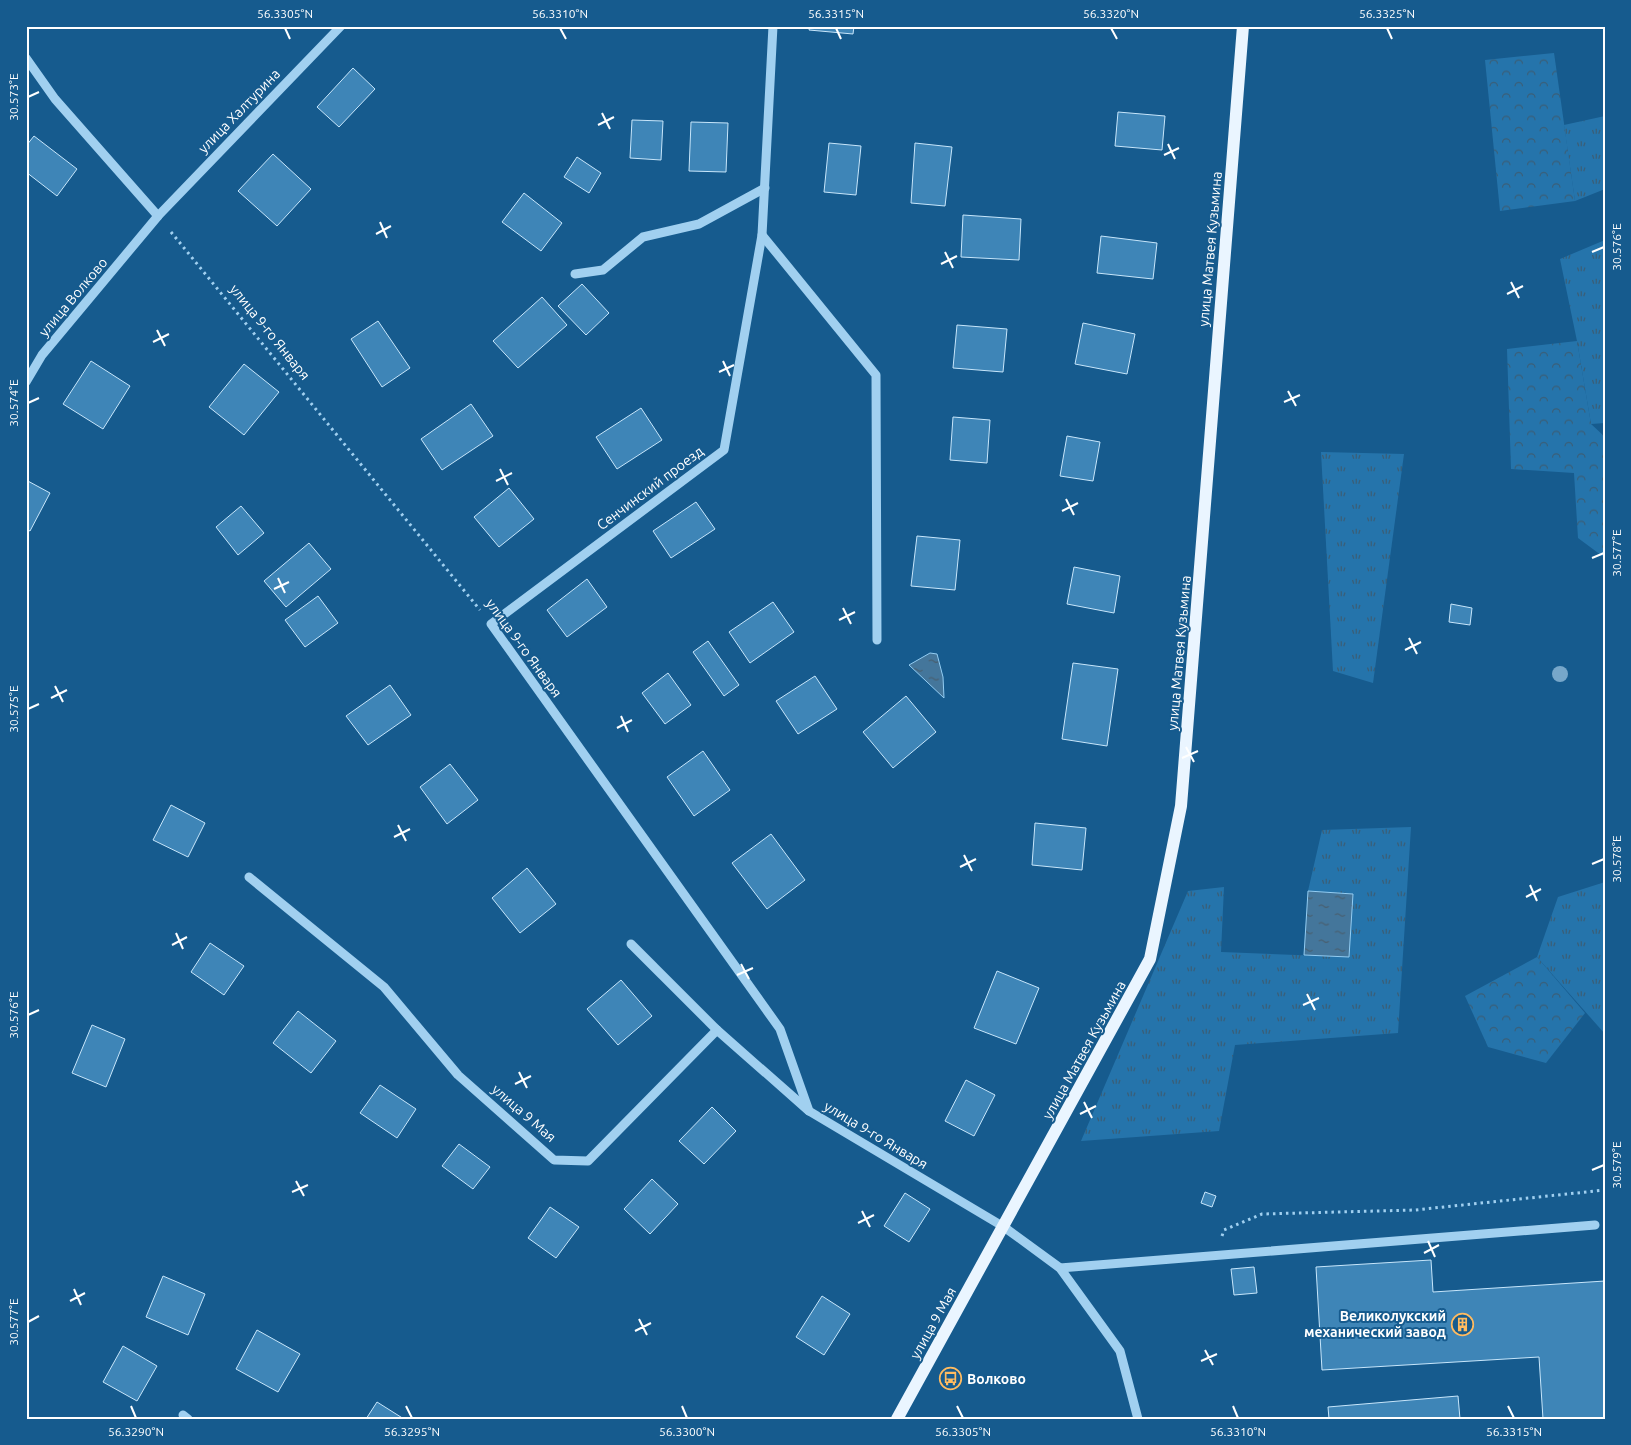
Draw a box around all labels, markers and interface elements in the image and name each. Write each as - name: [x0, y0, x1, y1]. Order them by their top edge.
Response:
- text: 56.3305°N: [257, 7, 313, 20]
- text: 56.3310°N: [532, 7, 588, 20]
- text: 56.3315°N: [808, 7, 864, 20]
- text: 56.3320°N: [1083, 7, 1139, 20]
- text: 56.3325°N: [1359, 7, 1415, 20]
- street label: улица Халтурина: [195, 66, 283, 156]
- text: 30.573°E: [7, 73, 20, 121]
- street label: улица Матвея Кузьмина: [1195, 171, 1225, 327]
- text: 30.576°E: [1610, 223, 1623, 271]
- street label: улица Волково: [35, 254, 111, 340]
- street label: улица 9-го Января: [227, 281, 313, 383]
- text: 30.574°E: [7, 379, 20, 427]
- street label: Сенчинский проезд: [594, 443, 706, 533]
- text: 30.577°E: [1610, 529, 1623, 577]
- street label: улица Матвея Кузьмина: [1164, 575, 1194, 731]
- street label: улица 9-го Января: [483, 596, 565, 700]
- text: 30.575°E: [7, 685, 20, 733]
- text: 30.578°E: [1610, 835, 1623, 883]
- street label: улица Матвея Кузьмина: [1039, 978, 1129, 1122]
- text: 30.576°E: [7, 991, 20, 1039]
- street label: улица 9 Мая: [489, 1081, 559, 1145]
- street label: улица 9-го Января: [821, 1098, 931, 1172]
- text: 30.579°E: [1610, 1141, 1623, 1189]
- street label: улица 9 Мая: [907, 1284, 959, 1362]
- text: 30.577°E: [7, 1298, 20, 1346]
- place label: Великолукский механический завод: [1304, 1308, 1446, 1340]
- building icon: Великолукский механический завод: [1450, 1312, 1474, 1336]
- bus stop icon: Волково: [939, 1367, 963, 1391]
- place label: Волково: [967, 1371, 1026, 1387]
- text: 56.3290°N: [108, 1425, 164, 1438]
- text: 56.3295°N: [384, 1425, 440, 1438]
- text: 56.3300°N: [659, 1425, 715, 1438]
- text: 56.3305°N: [935, 1425, 991, 1438]
- text: 56.3310°N: [1210, 1425, 1266, 1438]
- text: 56.3315°N: [1486, 1425, 1542, 1438]

